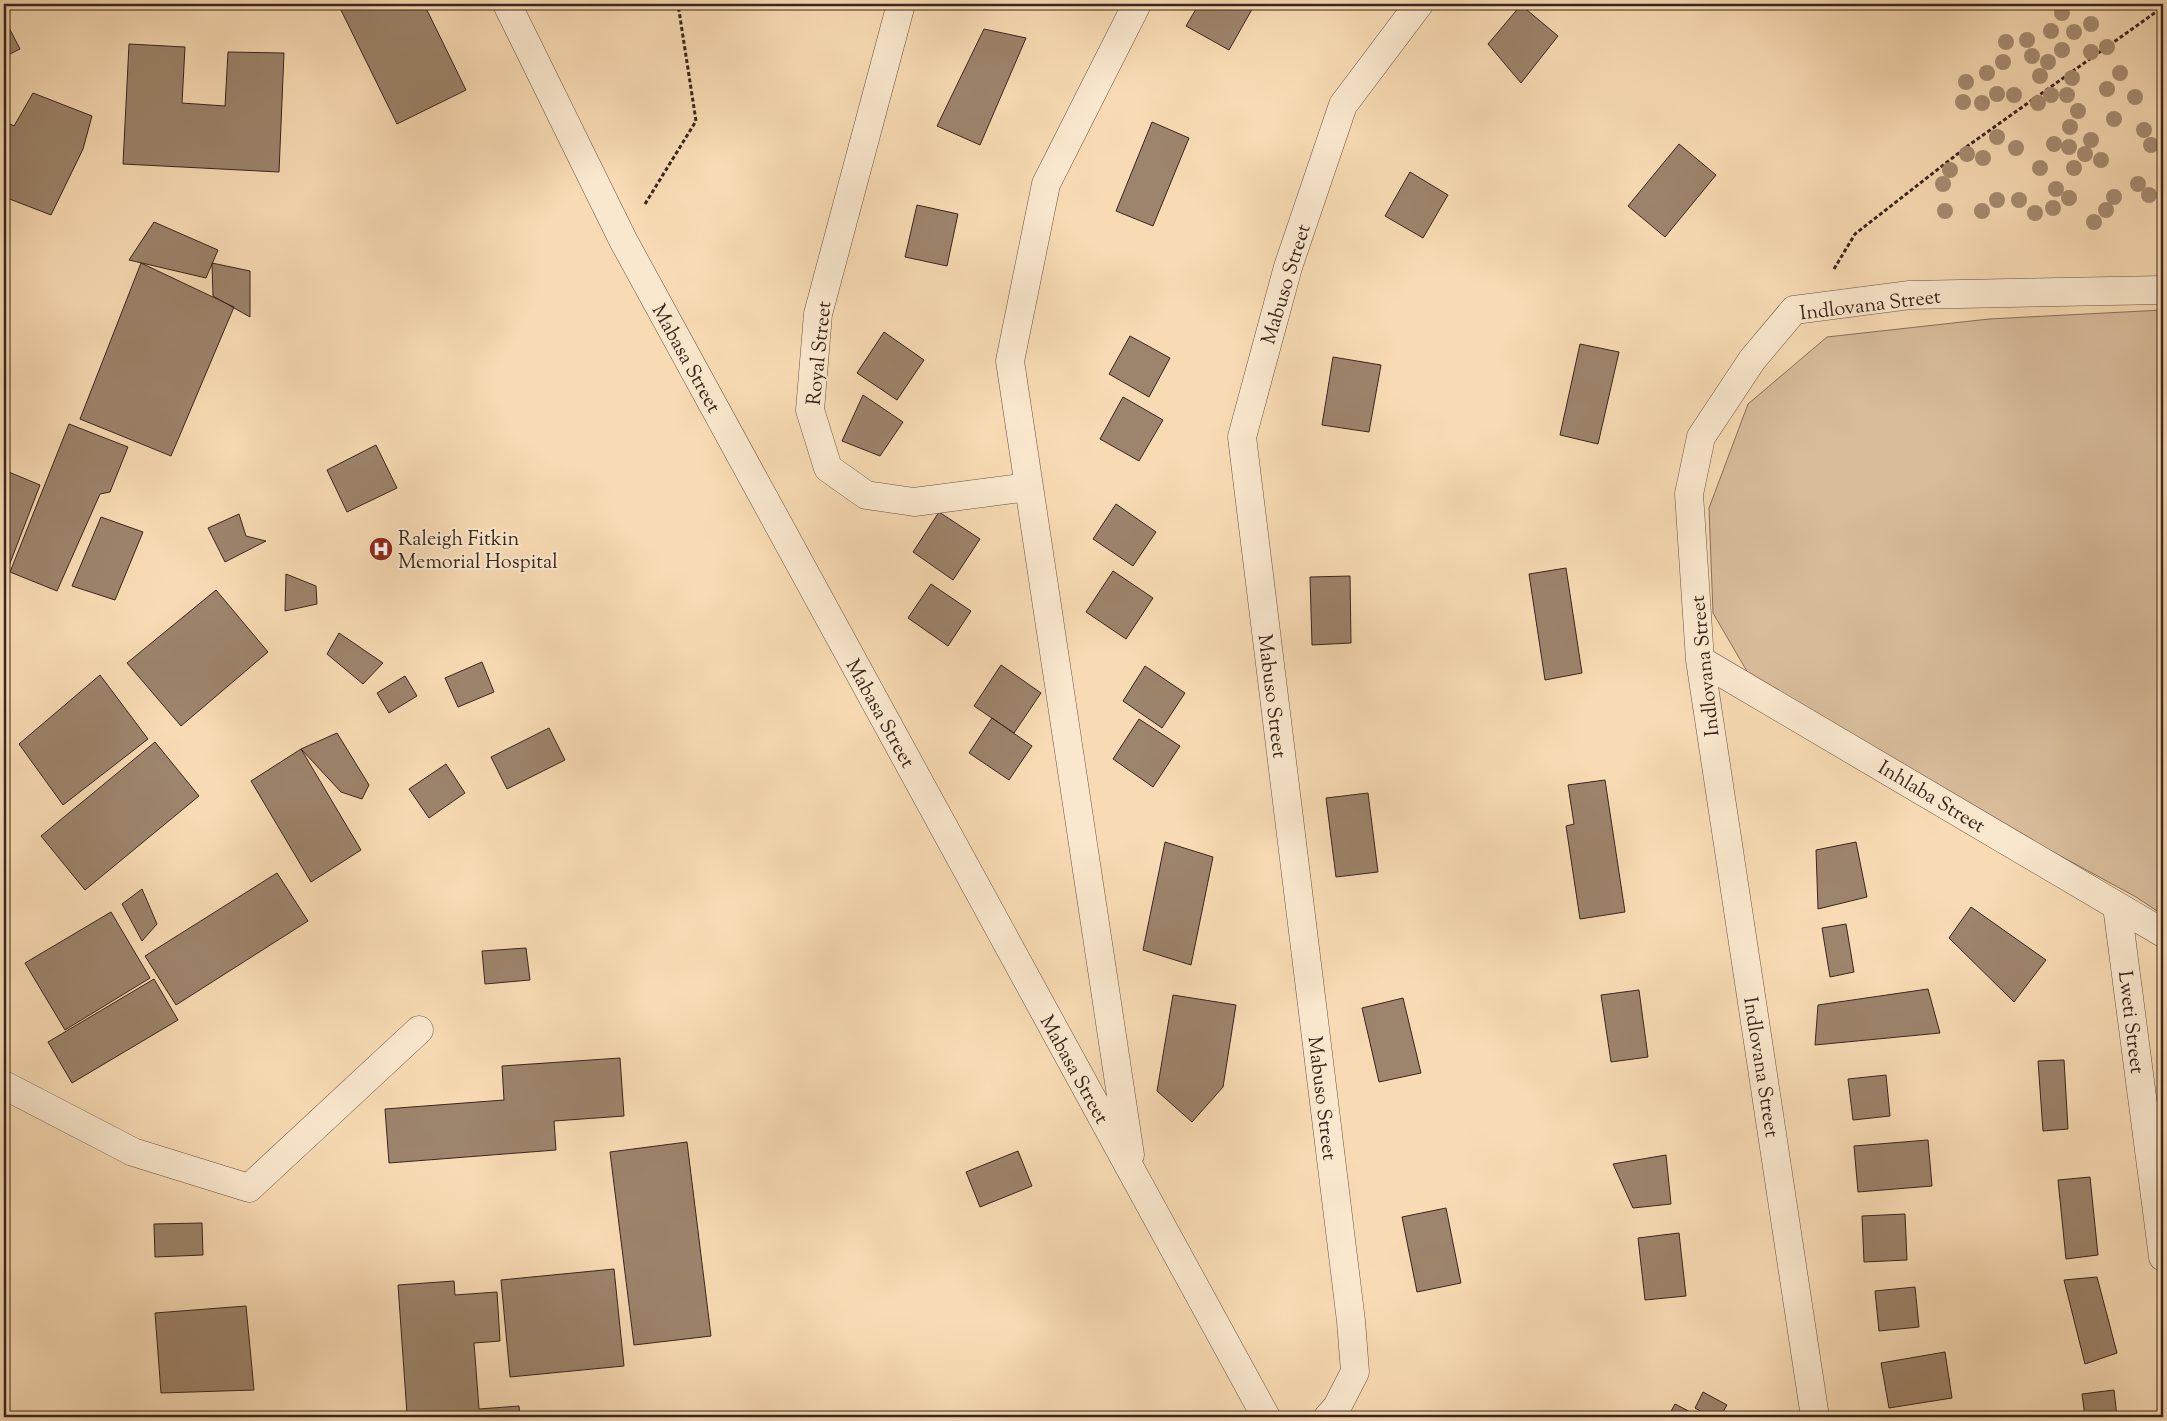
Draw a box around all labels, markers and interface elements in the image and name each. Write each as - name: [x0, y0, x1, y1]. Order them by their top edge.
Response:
- street label: Mabuso Street: [1255, 221, 1320, 349]
- street label: Indlovana Street: [1798, 283, 1943, 330]
- street label: Mabasa Street: [643, 299, 727, 419]
- street label: Royal Street: [801, 299, 840, 407]
- place label: Raleigh Fitkin Memorial Hospital: [398, 526, 558, 578]
- hospital icon: Raleigh Fitkin Memorial Hospital: [368, 536, 394, 562]
- street label: Indlovana Street: [1685, 594, 1728, 738]
- street label: Mabuso Street: [1249, 633, 1293, 760]
- street label: Mabasa Street: [837, 654, 921, 774]
- street label: Inhlaba Street: [1871, 755, 1990, 842]
- street label: Lweti Street: [2109, 969, 2150, 1076]
- street label: Indlovana Street: [1734, 995, 1785, 1140]
- street label: Mabasa Street: [1031, 1010, 1115, 1130]
- street label: Mabuso Street: [1299, 1035, 1343, 1162]

